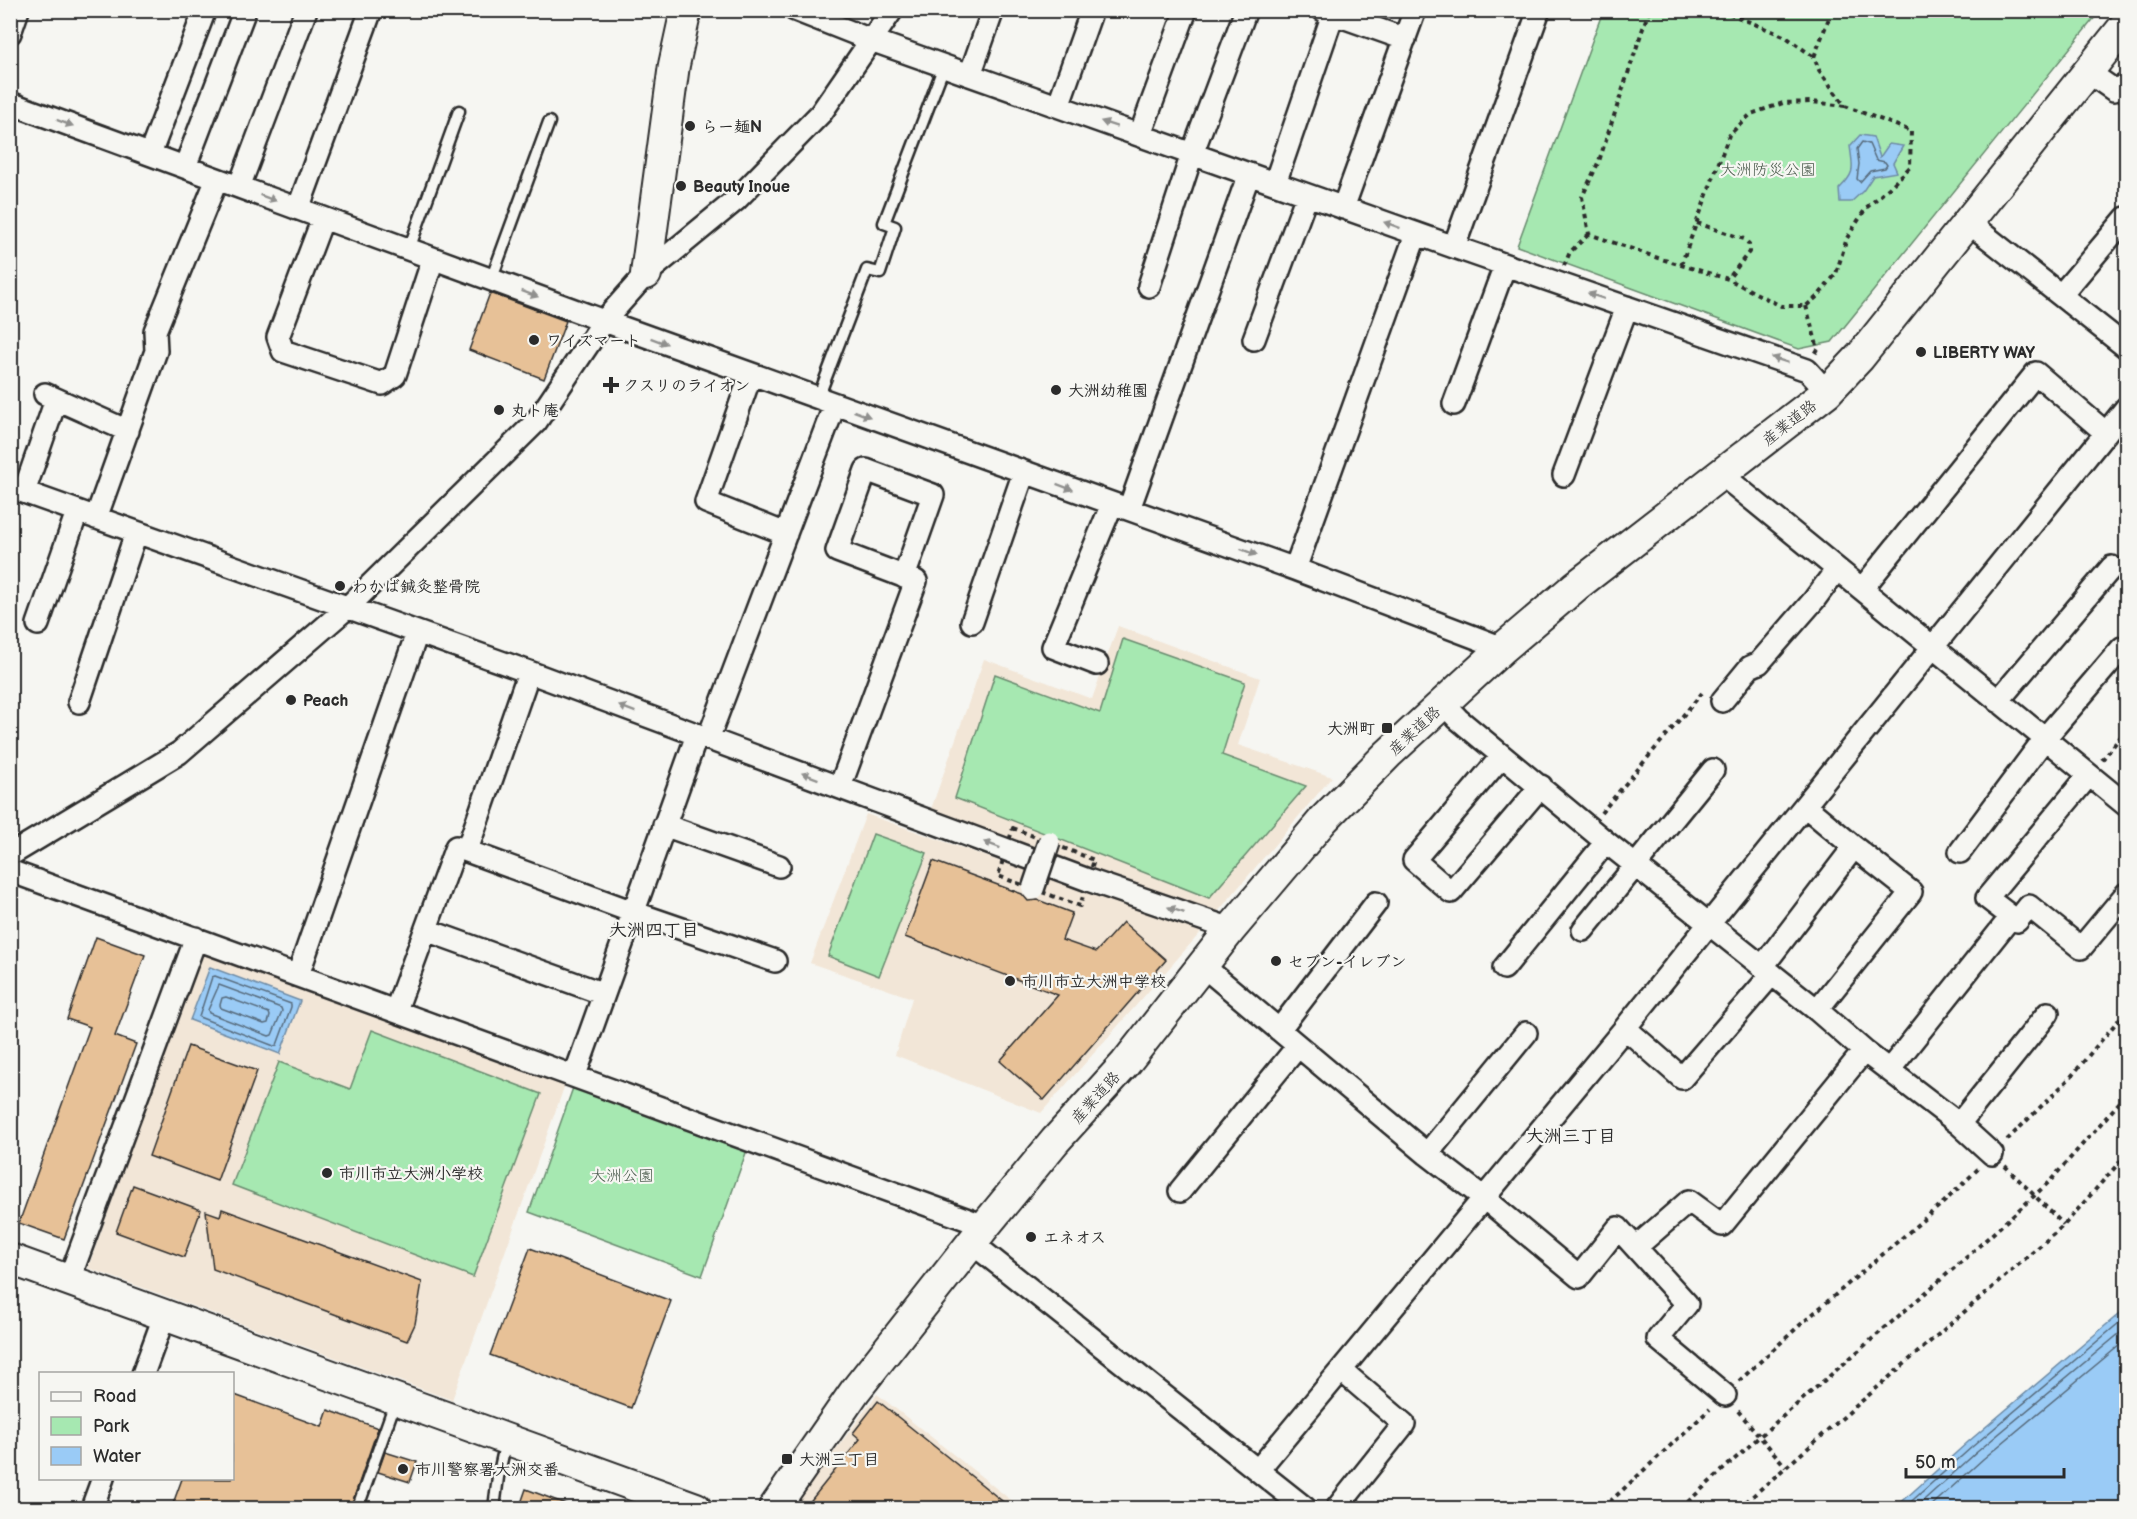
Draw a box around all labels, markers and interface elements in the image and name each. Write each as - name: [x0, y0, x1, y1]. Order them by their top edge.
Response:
- one-way arrow: [57, 118, 75, 128]
- place label: らー麺N: [702, 118, 762, 137]
- marker: らー麺N: [683, 119, 697, 133]
- one-way arrow: [1100, 119, 1118, 129]
- park label: 大洲防災公園: [1720, 161, 1816, 180]
- place label: Beauty Inoue: [693, 178, 790, 197]
- marker: Beauty Inoue: [674, 179, 688, 193]
- one-way arrow: [259, 193, 277, 203]
- one-way arrow: [1383, 220, 1401, 230]
- one-way arrow: [521, 290, 539, 299]
- one-way arrow: [1587, 291, 1605, 301]
- place label: ワイズマート: [546, 332, 641, 351]
- marker: ワイズマート: [527, 333, 541, 347]
- one-way arrow: [650, 336, 668, 346]
- place label: LIBERTY WAY: [1933, 344, 2035, 363]
- marker: LIBERTY WAY: [1914, 345, 1928, 359]
- one-way arrow: [1771, 355, 1789, 365]
- place label: クスリのライオン: [623, 377, 750, 396]
- marker: クスリのライオン: [604, 378, 618, 392]
- place label: 大洲幼稚園: [1068, 382, 1148, 401]
- marker: 大洲幼稚園: [1049, 383, 1063, 397]
- street label: 産業道路: [1759, 396, 1821, 450]
- place label: 丸ト庵: [511, 402, 559, 421]
- marker: 丸ト庵: [492, 403, 506, 417]
- one-way arrow: [853, 409, 871, 419]
- one-way arrow: [1056, 482, 1074, 492]
- one-way arrow: [1240, 548, 1258, 558]
- place label: わかば鍼灸整骨院: [352, 578, 480, 597]
- marker: わかば鍼灸整骨院: [333, 579, 347, 593]
- place label: Peach: [303, 692, 348, 711]
- marker: Peach: [284, 693, 298, 707]
- street label: 産業道路: [1385, 702, 1445, 760]
- one-way arrow: [618, 703, 636, 713]
- place label: 大洲町: [1327, 720, 1375, 739]
- marker: 大洲町: [1380, 721, 1394, 735]
- one-way arrow: [801, 771, 819, 781]
- one-way arrow: [983, 839, 1001, 849]
- one-way arrow: [1167, 905, 1185, 914]
- district label: 大洲四丁目: [609, 920, 699, 941]
- place label: セブン-イレブン: [1288, 953, 1407, 972]
- marker: セブン-イレブン: [1269, 954, 1283, 968]
- place label: 市川市立大洲中学校: [1022, 973, 1166, 992]
- marker: 市川市立大洲中学校: [1003, 974, 1017, 988]
- street label: 産業道路: [1068, 1068, 1125, 1128]
- district label: 大洲三丁目: [1526, 1126, 1616, 1147]
- place label: 市川市立大洲小学校: [339, 1165, 483, 1184]
- marker: 市川市立大洲小学校: [320, 1166, 334, 1180]
- park label: 大洲公園: [590, 1167, 654, 1186]
- place label: エネオス: [1043, 1229, 1106, 1248]
- marker: エネオス: [1024, 1230, 1038, 1244]
- legend: [39, 1372, 234, 1480]
- text: Road: [93, 1386, 137, 1407]
- text: Park: [93, 1416, 129, 1437]
- scale bar: [1906, 1441, 2064, 1479]
- text: Water: [93, 1446, 141, 1467]
- place label: 大洲三丁目: [799, 1451, 879, 1470]
- marker: 大洲三丁目: [780, 1452, 794, 1466]
- text: 50 m: [1915, 1452, 1956, 1473]
- place label: 市川警察署大洲交番: [415, 1461, 559, 1480]
- marker: 市川警察署大洲交番: [396, 1462, 410, 1476]

